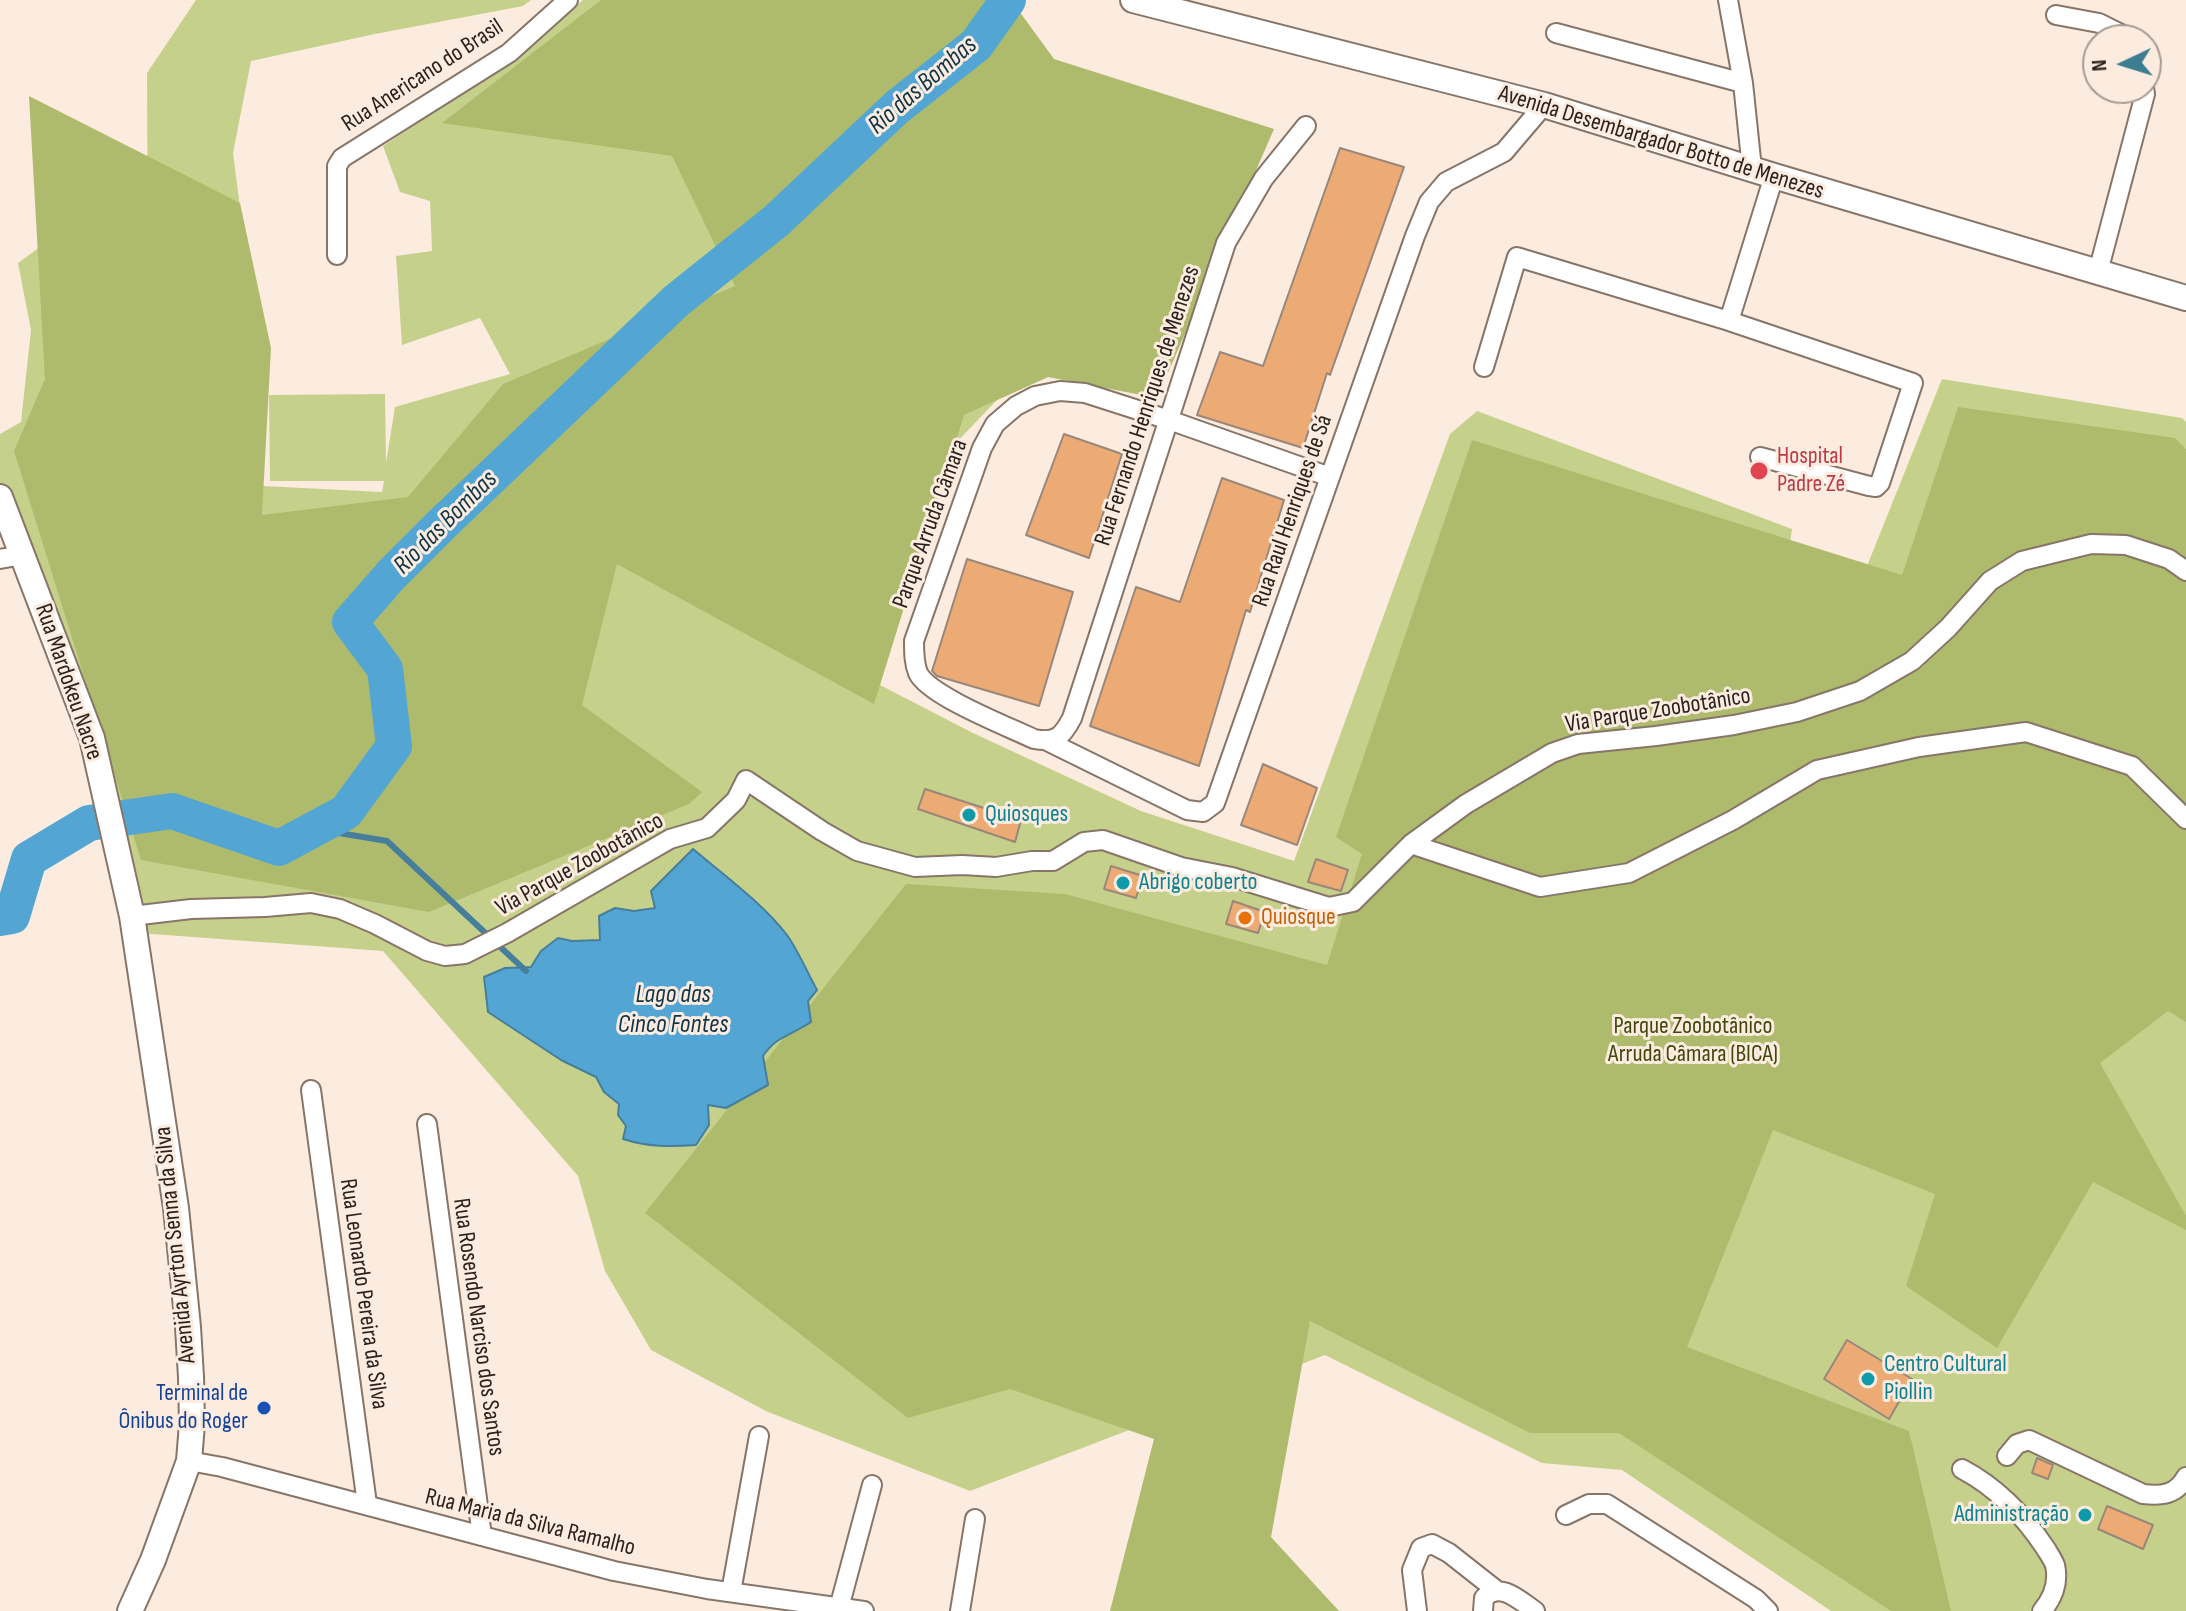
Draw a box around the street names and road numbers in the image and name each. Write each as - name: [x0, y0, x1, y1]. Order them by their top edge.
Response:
- street label: Rua Anericano do Brasil: [337, 13, 509, 139]
- street label: Avenida Desembargador Botto de Menezes: [1495, 80, 1827, 206]
- street label: Rua Fernando Henriques de Menezes: [1089, 262, 1207, 550]
- street label: Rua Raul Henriques de Sá: [1247, 411, 1339, 611]
- street label: Parque Arruda Câmara: [887, 436, 975, 612]
- street label: Rua Mardokeu Nacre: [28, 600, 108, 764]
- street label: Via Parque Zoobotânico: [1563, 682, 1753, 740]
- street label: Via Parque Zoobotânico: [491, 807, 669, 923]
- street label: Avenida Ayrton Senna da Silva: [149, 1125, 203, 1365]
- street label: Rua Leonardo Pereira da Silva: [333, 1177, 393, 1411]
- street label: Rua Rosendo Narciso dos Santos: [446, 1196, 510, 1458]
- street label: Rua Maria da Silva Ramalho: [422, 1483, 638, 1563]

